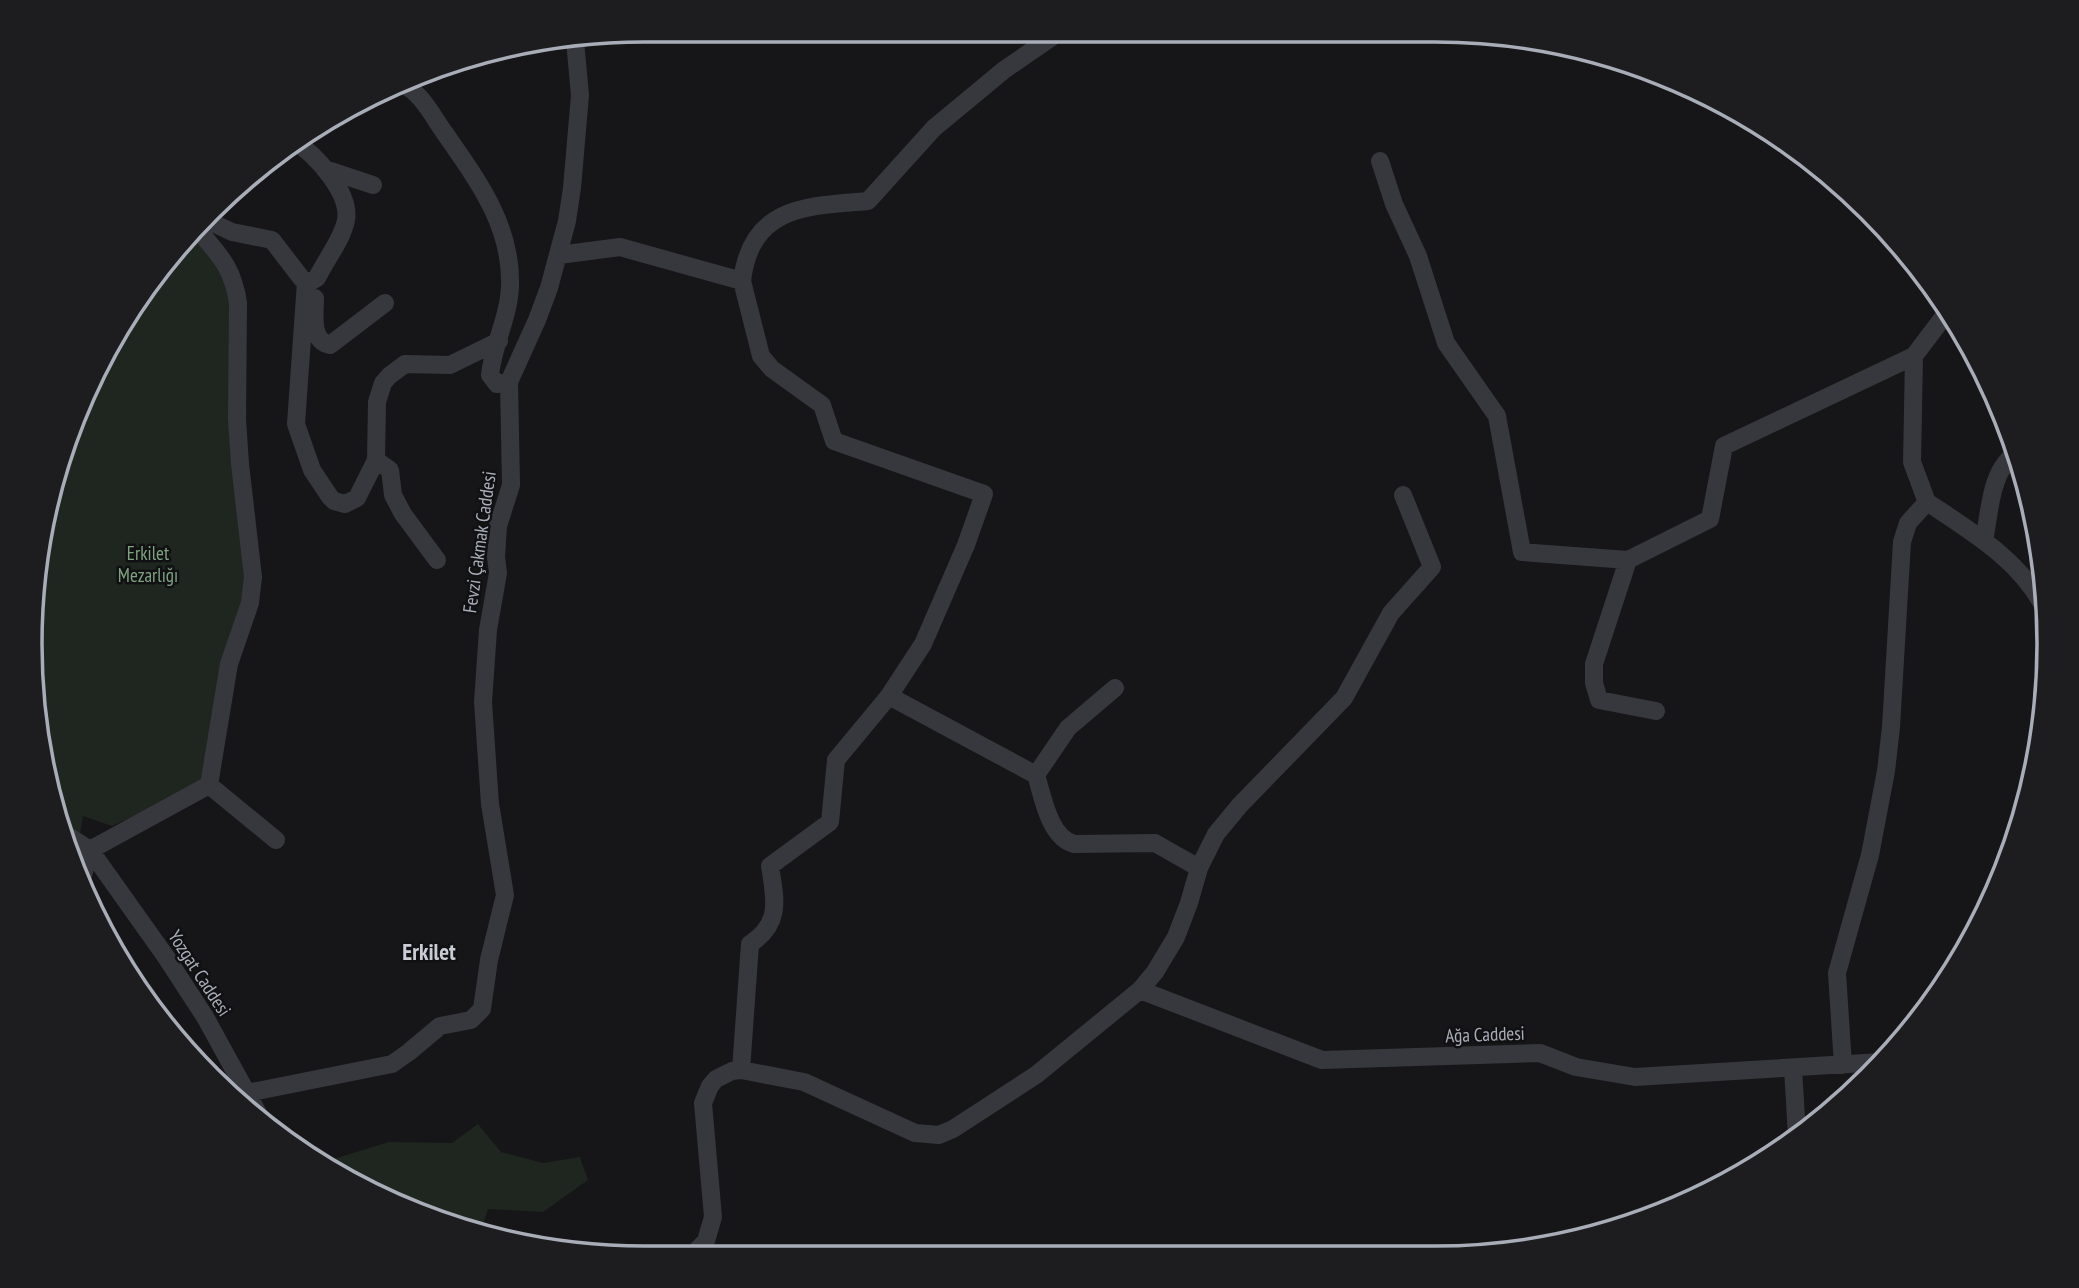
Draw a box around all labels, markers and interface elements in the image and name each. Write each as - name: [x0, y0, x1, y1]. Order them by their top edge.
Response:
- street label: Fevzi Çakmak Caddesi: [457, 470, 501, 614]
- park label: Erkilet Mezarlığı: [118, 541, 178, 587]
- street label: Yozgat Caddesi: [163, 925, 237, 1021]
- district label: Erkilet: [402, 937, 456, 966]
- street label: Ağa Caddesi: [1445, 1021, 1525, 1047]

